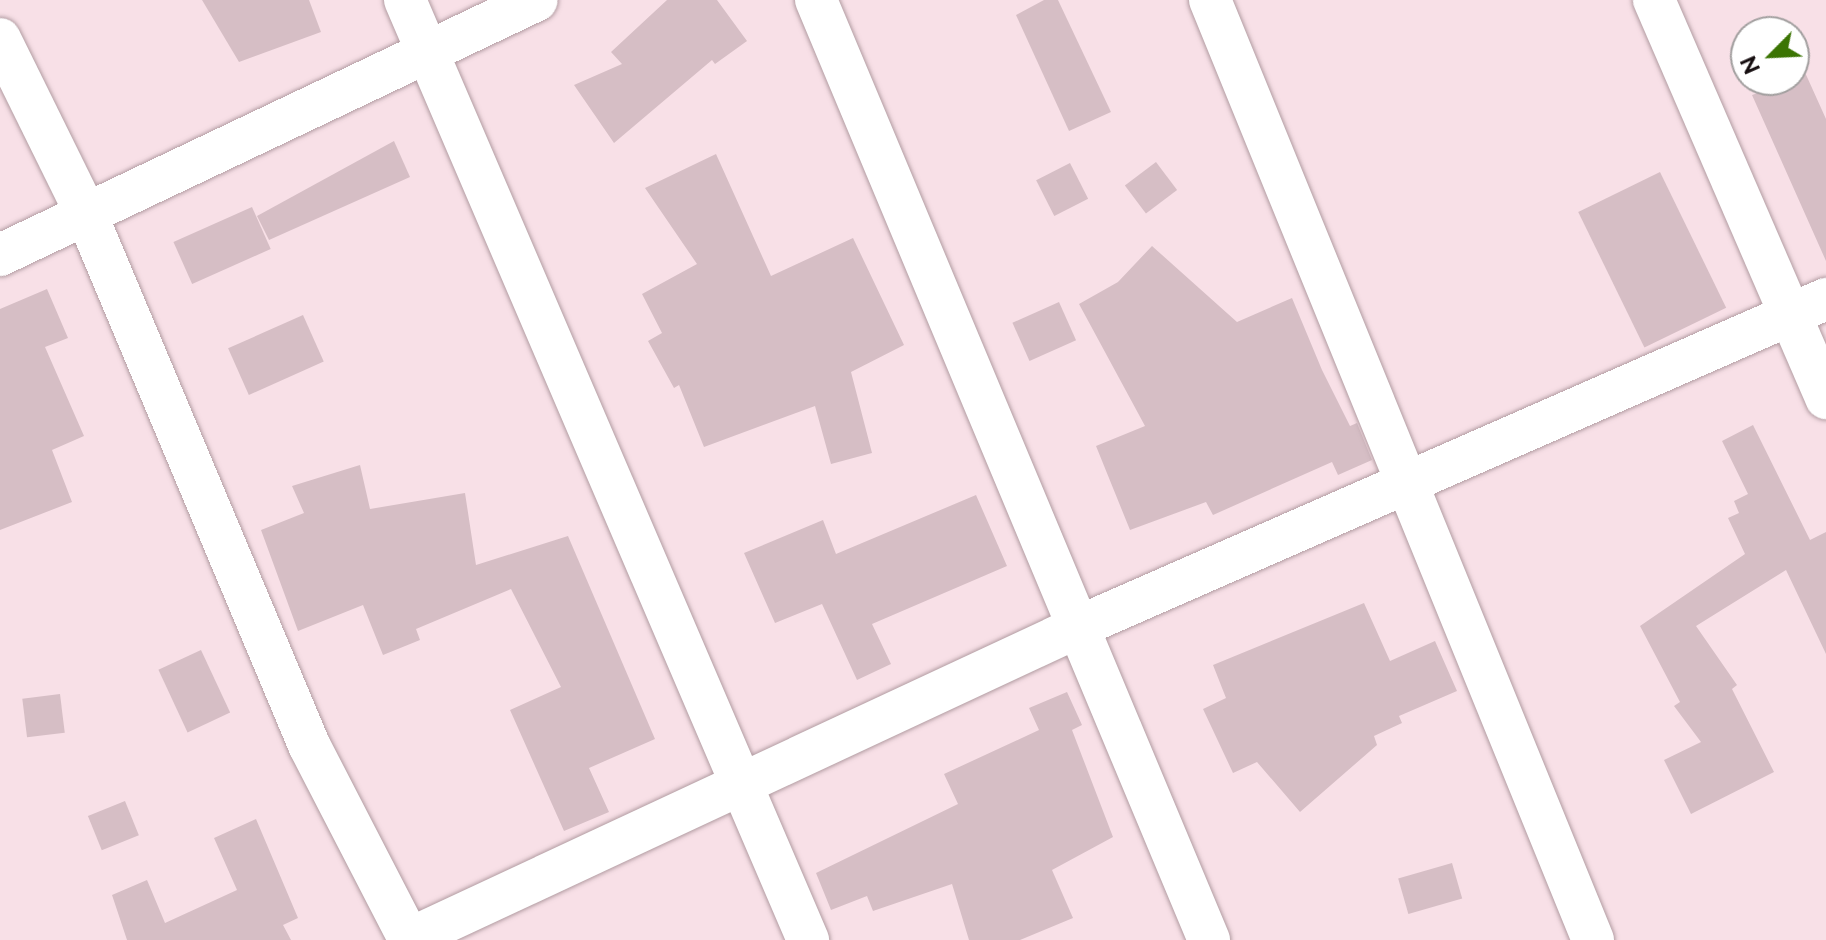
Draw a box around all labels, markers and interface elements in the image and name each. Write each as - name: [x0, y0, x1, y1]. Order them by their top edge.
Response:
- north arrow: [1730, 16, 1810, 96]
- text: N: [1735, 52, 1765, 78]

